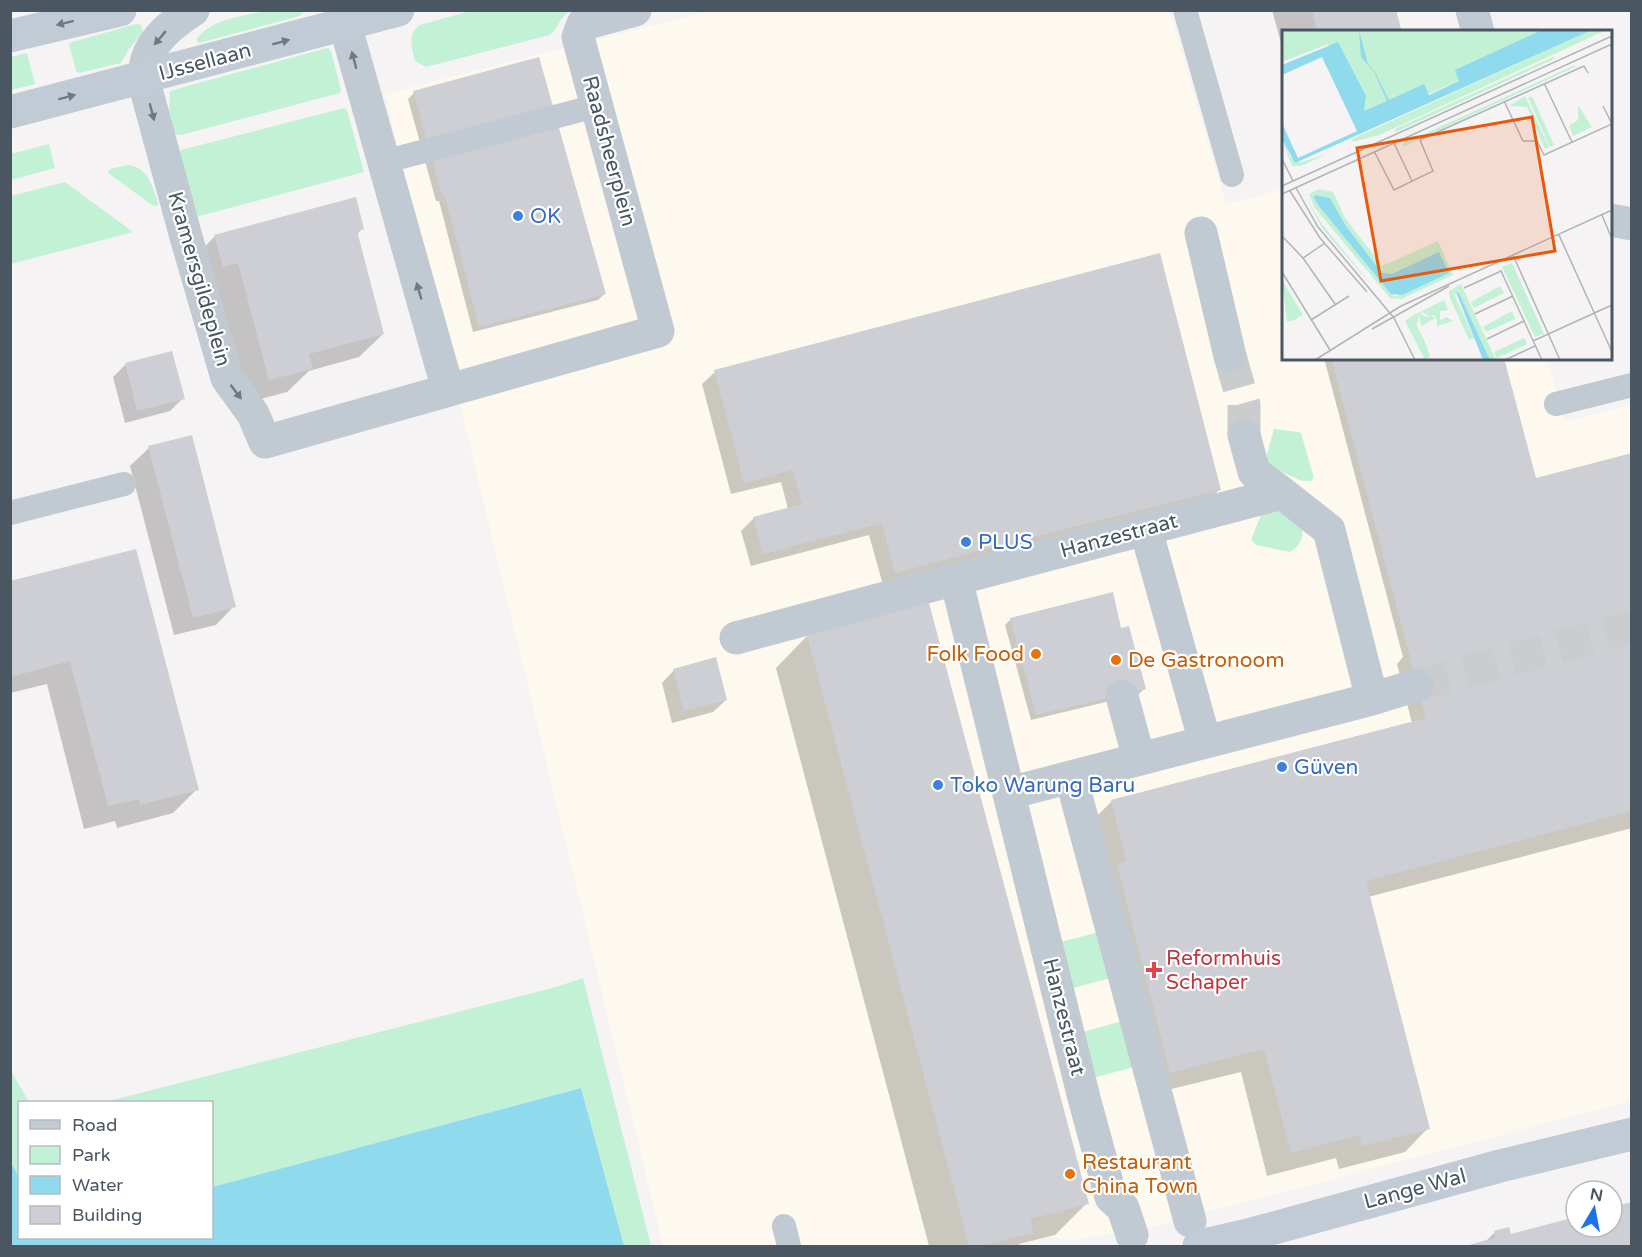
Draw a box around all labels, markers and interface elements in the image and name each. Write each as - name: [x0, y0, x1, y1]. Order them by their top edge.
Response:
- one-way arrow: [56, 19, 74, 29]
- one-way arrow: [154, 30, 167, 45]
- inset map: [1282, 30, 1612, 360]
- one-way arrow: [272, 36, 290, 46]
- street label: IJssellaan: [156, 38, 254, 86]
- one-way arrow: [349, 51, 359, 69]
- street label: Raadsheerplein: [577, 73, 641, 229]
- one-way arrow: [58, 91, 76, 101]
- one-way arrow: [148, 103, 158, 121]
- street label: Kramersgildeplein: [162, 189, 236, 369]
- place label: OK: [530, 204, 561, 229]
- marker: OK: [511, 209, 525, 223]
- one-way arrow: [414, 282, 424, 300]
- one-way arrow: [230, 384, 242, 399]
- street label: Hanzestraat: [1058, 508, 1180, 564]
- place label: PLUS: [978, 530, 1033, 555]
- marker: PLUS: [959, 535, 973, 549]
- place label: Folk Food: [926, 642, 1024, 667]
- marker: Folk Food: [1029, 647, 1043, 661]
- place label: De Gastronoom: [1128, 648, 1285, 673]
- marker: De Gastronoom: [1109, 653, 1123, 667]
- place label: Güven: [1294, 755, 1358, 780]
- marker: Güven: [1275, 760, 1289, 774]
- place label: Toko Warung Baru: [950, 773, 1135, 798]
- marker: Toko Warung Baru: [931, 778, 945, 792]
- place label: Reformhuis Schaper: [1166, 946, 1281, 995]
- street label: Hanzestraat: [1037, 956, 1091, 1078]
- marker: Reformhuis Schaper: [1147, 963, 1161, 977]
- legend: [18, 1101, 213, 1239]
- text: Road: [72, 1114, 117, 1136]
- text: Park: [72, 1144, 111, 1166]
- place label: Restaurant China Town: [1082, 1150, 1198, 1199]
- street label: Lange Wal: [1361, 1163, 1469, 1215]
- marker: Restaurant China Town: [1063, 1167, 1077, 1181]
- text: Water: [72, 1174, 123, 1196]
- north arrow: [1564, 1179, 1624, 1239]
- text: N: [1588, 1184, 1604, 1206]
- text: Building: [72, 1204, 142, 1226]

